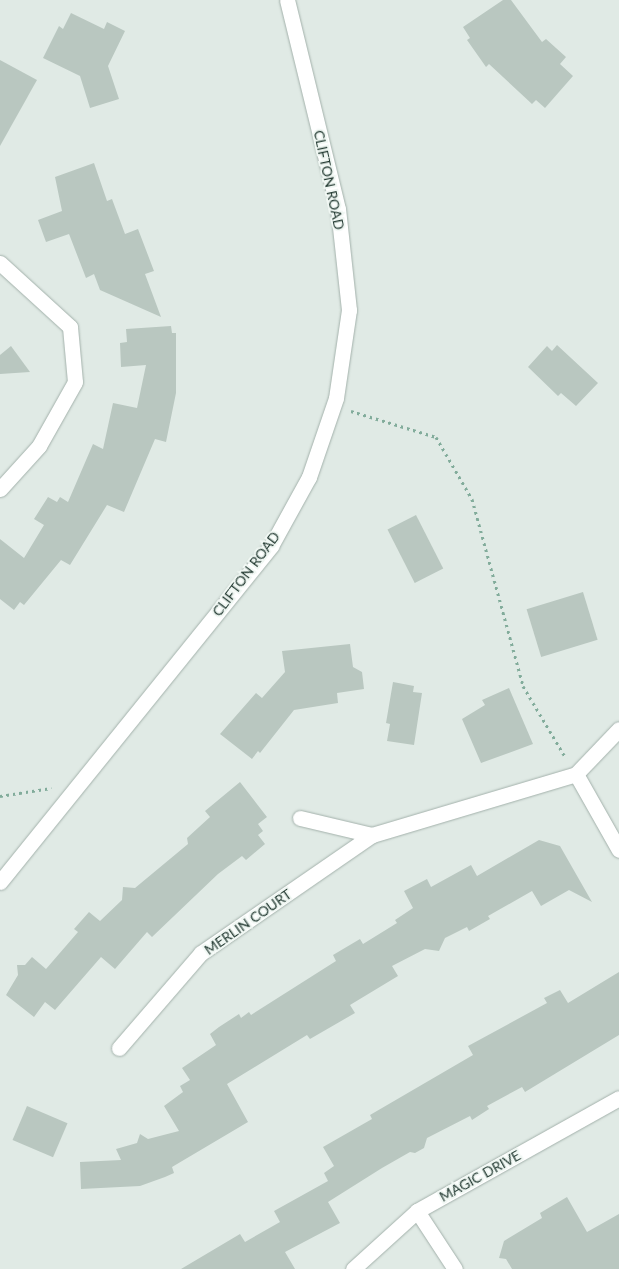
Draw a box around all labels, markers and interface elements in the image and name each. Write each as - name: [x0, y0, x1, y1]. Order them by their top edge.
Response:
- street label: CLIFTON ROAD: [310, 129, 348, 231]
- street label: CLIFTON ROAD: [209, 528, 283, 620]
- street label: MERLIN COURT: [201, 886, 295, 958]
- street label: MAGIC DRIVE: [436, 1147, 524, 1205]

